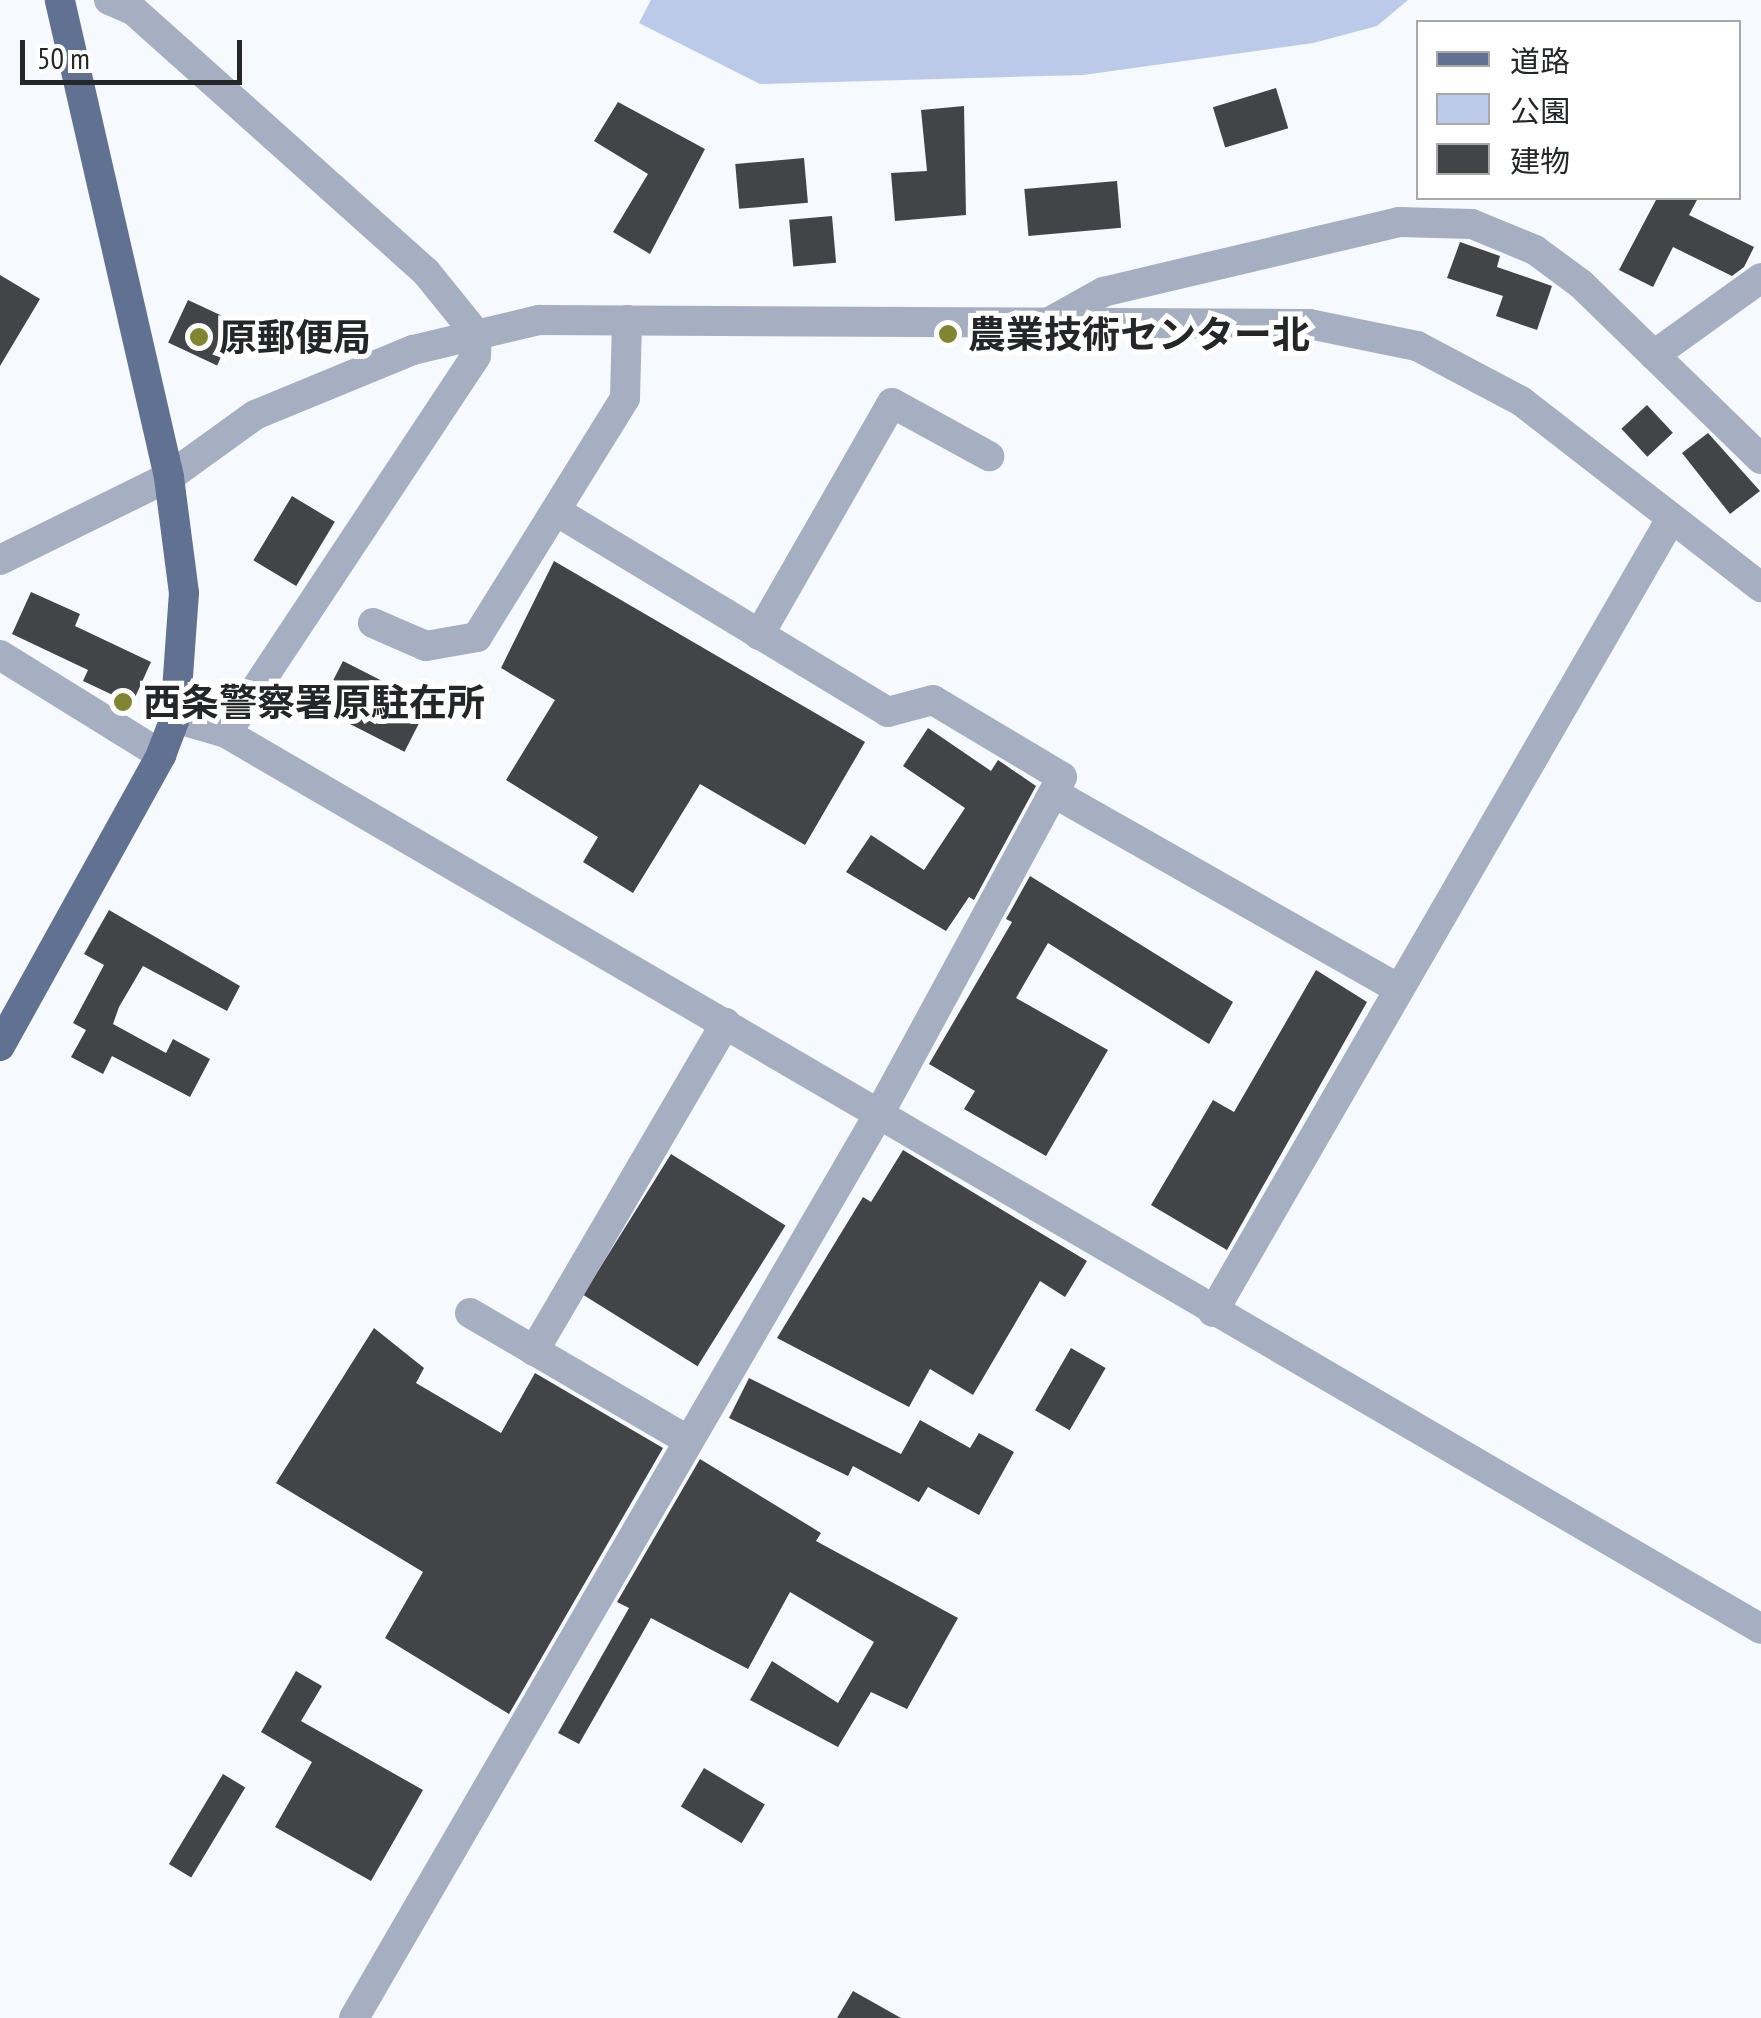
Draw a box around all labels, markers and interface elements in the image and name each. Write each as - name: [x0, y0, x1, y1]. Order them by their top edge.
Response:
- scale bar: [25, 20, 248, 82]
- legend: [1416, 20, 1741, 200]
- text: 50 m: [37, 38, 90, 77]
- text: 道路: [1510, 41, 1570, 80]
- text: 公園: [1510, 91, 1570, 130]
- text: 建物: [1510, 141, 1570, 180]
- place label: 農業技術センター北: [968, 311, 1310, 357]
- place label: 原郵便局: [219, 314, 371, 360]
- marker: 農業技術センター北: [937, 323, 959, 345]
- marker: 原郵便局: [188, 326, 210, 348]
- place label: 西条警察署原駐在所: [143, 679, 485, 725]
- marker: 西条警察署原駐在所: [112, 691, 134, 713]

